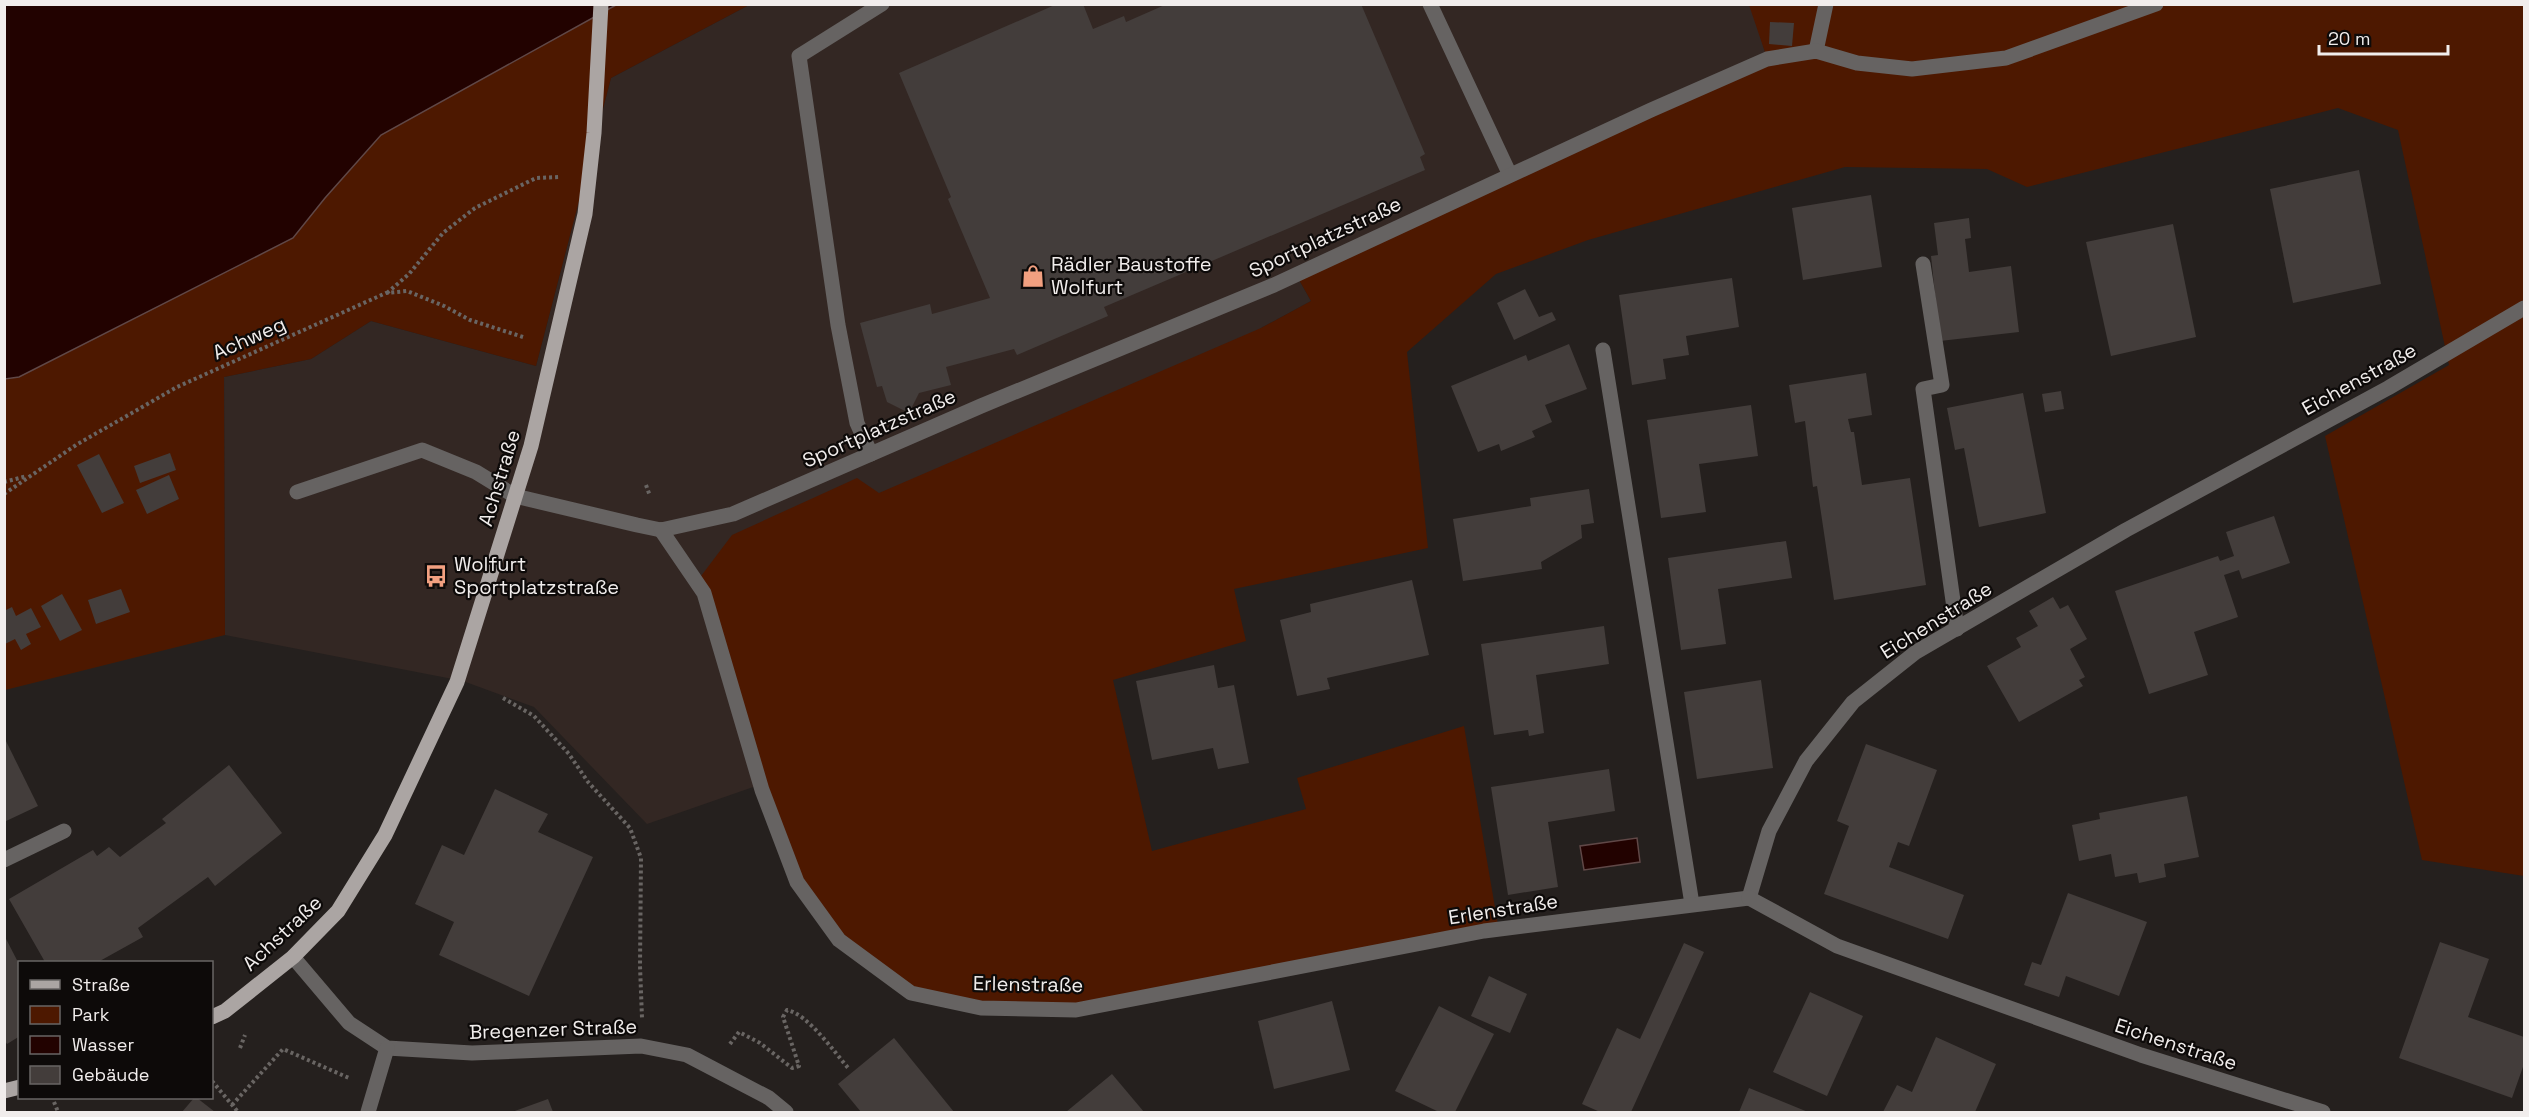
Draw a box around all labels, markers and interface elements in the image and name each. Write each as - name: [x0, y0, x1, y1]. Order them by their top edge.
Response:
- scale bar: [2319, 18, 2448, 56]
- text: 20 m: [2328, 27, 2371, 50]
- street label: Sportplatzstraße: [1245, 190, 1405, 284]
- place label: Rädler Baustoffe Wolfurt: [1051, 251, 1212, 300]
- shop icon: Rädler Baustoffe Wolfurt: [1020, 263, 1046, 289]
- street label: Achweg: [208, 310, 290, 366]
- street label: Eichenstraße: [2297, 337, 2421, 421]
- street label: Sportplatzstraße: [798, 383, 960, 473]
- street label: Achstraße: [472, 427, 526, 529]
- place label: Wolfurt Sportplatzstraße: [454, 551, 619, 600]
- bus stop icon: Wolfurt Sportplatzstraße: [423, 563, 449, 589]
- street label: Eichenstraße: [1875, 575, 1997, 665]
- street label: Erlenstraße: [1446, 888, 1560, 930]
- street label: Achstraße: [237, 890, 327, 976]
- legend: [18, 961, 213, 1099]
- street label: Erlenstraße: [973, 970, 1083, 998]
- text: Straße: [72, 973, 130, 996]
- text: Park: [72, 1003, 110, 1026]
- street label: Eichenstraße: [2112, 1012, 2240, 1076]
- street label: Bregenzer Straße: [468, 1013, 638, 1045]
- text: Wasser: [72, 1033, 134, 1056]
- text: Gebäude: [72, 1063, 150, 1086]

